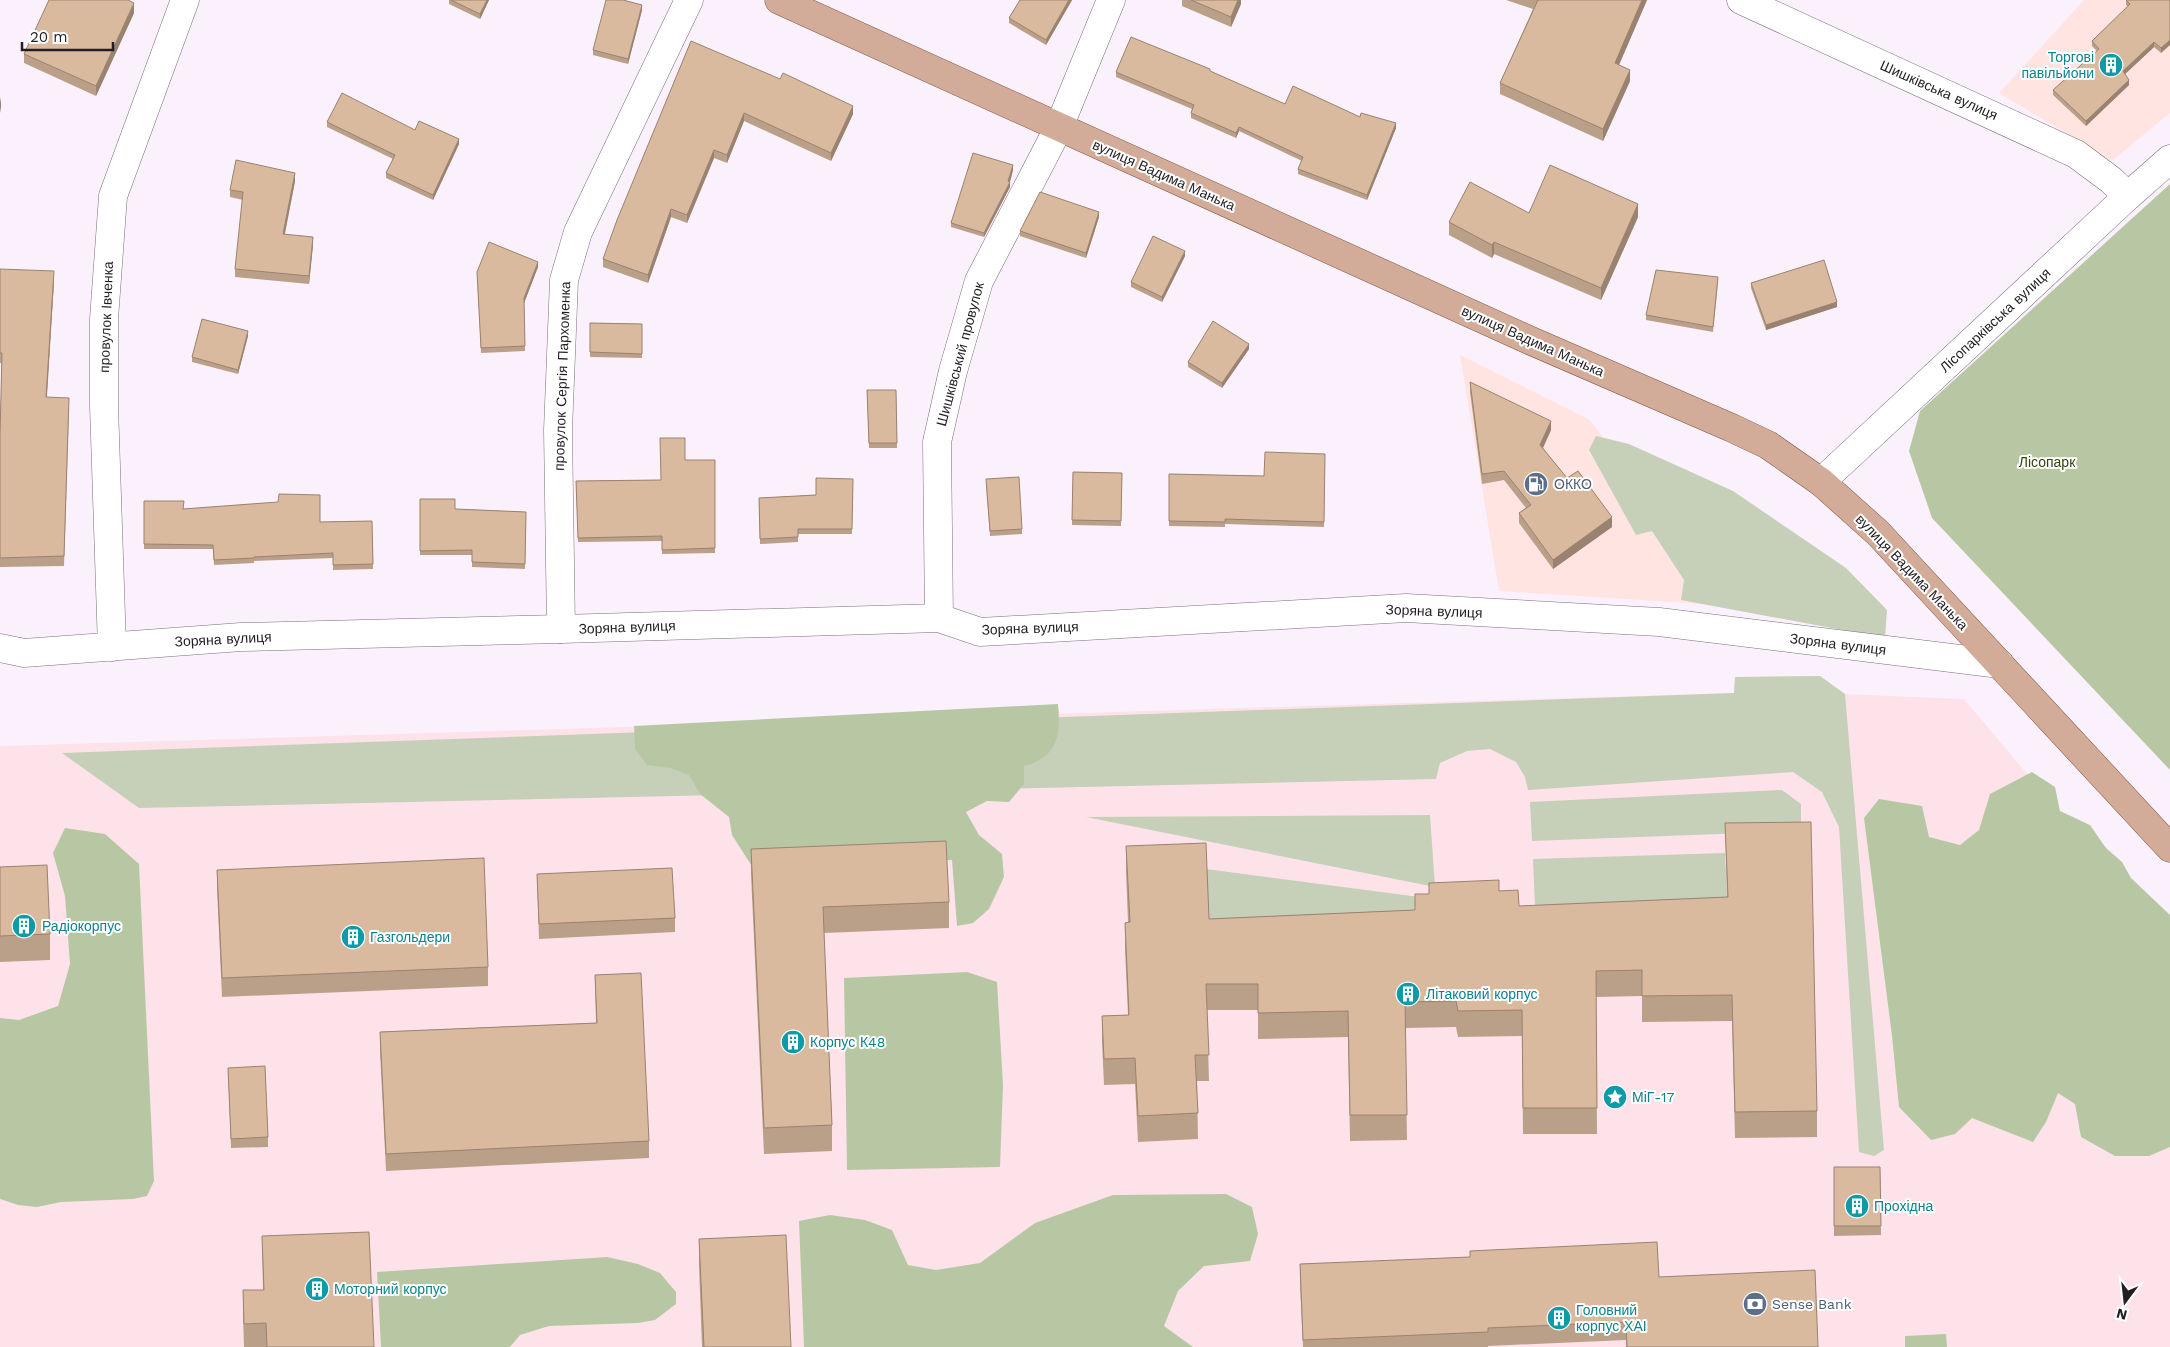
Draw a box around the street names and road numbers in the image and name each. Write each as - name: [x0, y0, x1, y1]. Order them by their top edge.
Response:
- street label: Шишківська вулиця: [1878, 57, 2000, 123]
- street label: вулиця Вадима Манька: [1090, 136, 1238, 214]
- street label: провулок Івченка: [96, 261, 116, 373]
- street label: Лісопарківська вулиця: [1936, 264, 2054, 376]
- street label: Шишківський провулок: [933, 279, 987, 428]
- street label: провулок Сергія Пархоменка: [551, 281, 573, 471]
- street label: вулиця Вадима Манька: [1459, 302, 1607, 380]
- street label: вулиця Вадима Манька: [1853, 511, 1972, 633]
- street label: Зоряна вулиця: [1385, 601, 1483, 621]
- street label: Зоряна вулиця: [578, 617, 676, 637]
- street label: Зоряна вулиця: [981, 618, 1079, 638]
- street label: Зоряна вулиця: [174, 628, 272, 650]
- street label: Зоряна вулиця: [1789, 630, 1887, 658]

